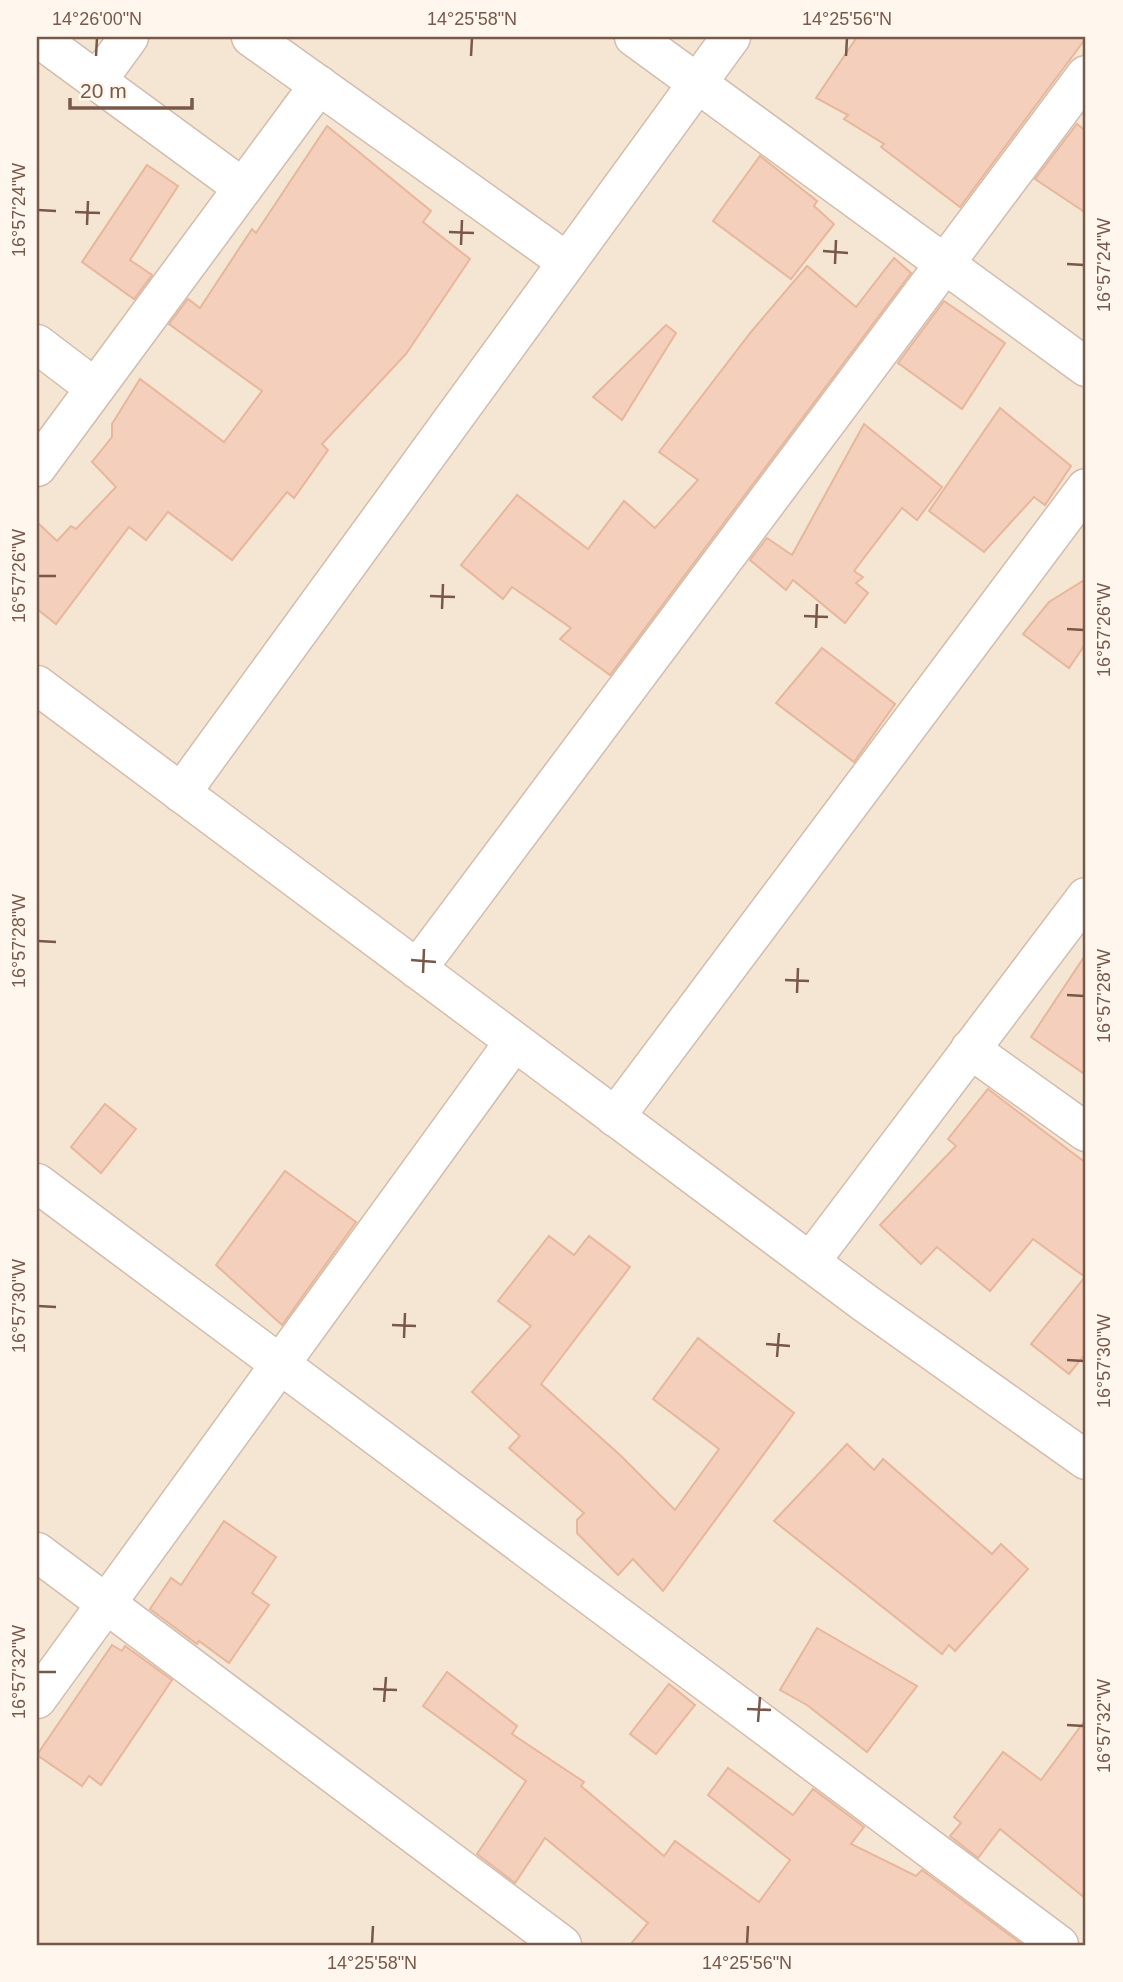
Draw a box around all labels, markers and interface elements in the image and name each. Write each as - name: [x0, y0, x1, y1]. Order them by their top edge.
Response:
- text: 14°26'00"N: [52, 9, 142, 29]
- text: 14°25'58"N: [427, 9, 517, 29]
- text: 14°25'56"N: [802, 9, 892, 29]
- scale bar: [70, 66, 192, 110]
- text: 20 m: [80, 79, 127, 102]
- text: 16°57'24"W: [9, 163, 29, 257]
- text: 16°57'24"W: [1094, 218, 1114, 312]
- text: 16°57'26"W: [9, 529, 29, 623]
- text: 16°57'26"W: [1094, 583, 1114, 677]
- text: 16°57'28"W: [9, 894, 29, 988]
- text: 16°57'28"W: [1094, 949, 1114, 1043]
- text: 16°57'30"W: [9, 1259, 29, 1353]
- text: 16°57'30"W: [1094, 1314, 1114, 1408]
- text: 16°57'32"W: [9, 1625, 29, 1719]
- text: 16°57'32"W: [1094, 1679, 1114, 1773]
- text: 14°25'58"N: [327, 1953, 417, 1973]
- text: 14°25'56"N: [702, 1953, 792, 1973]

